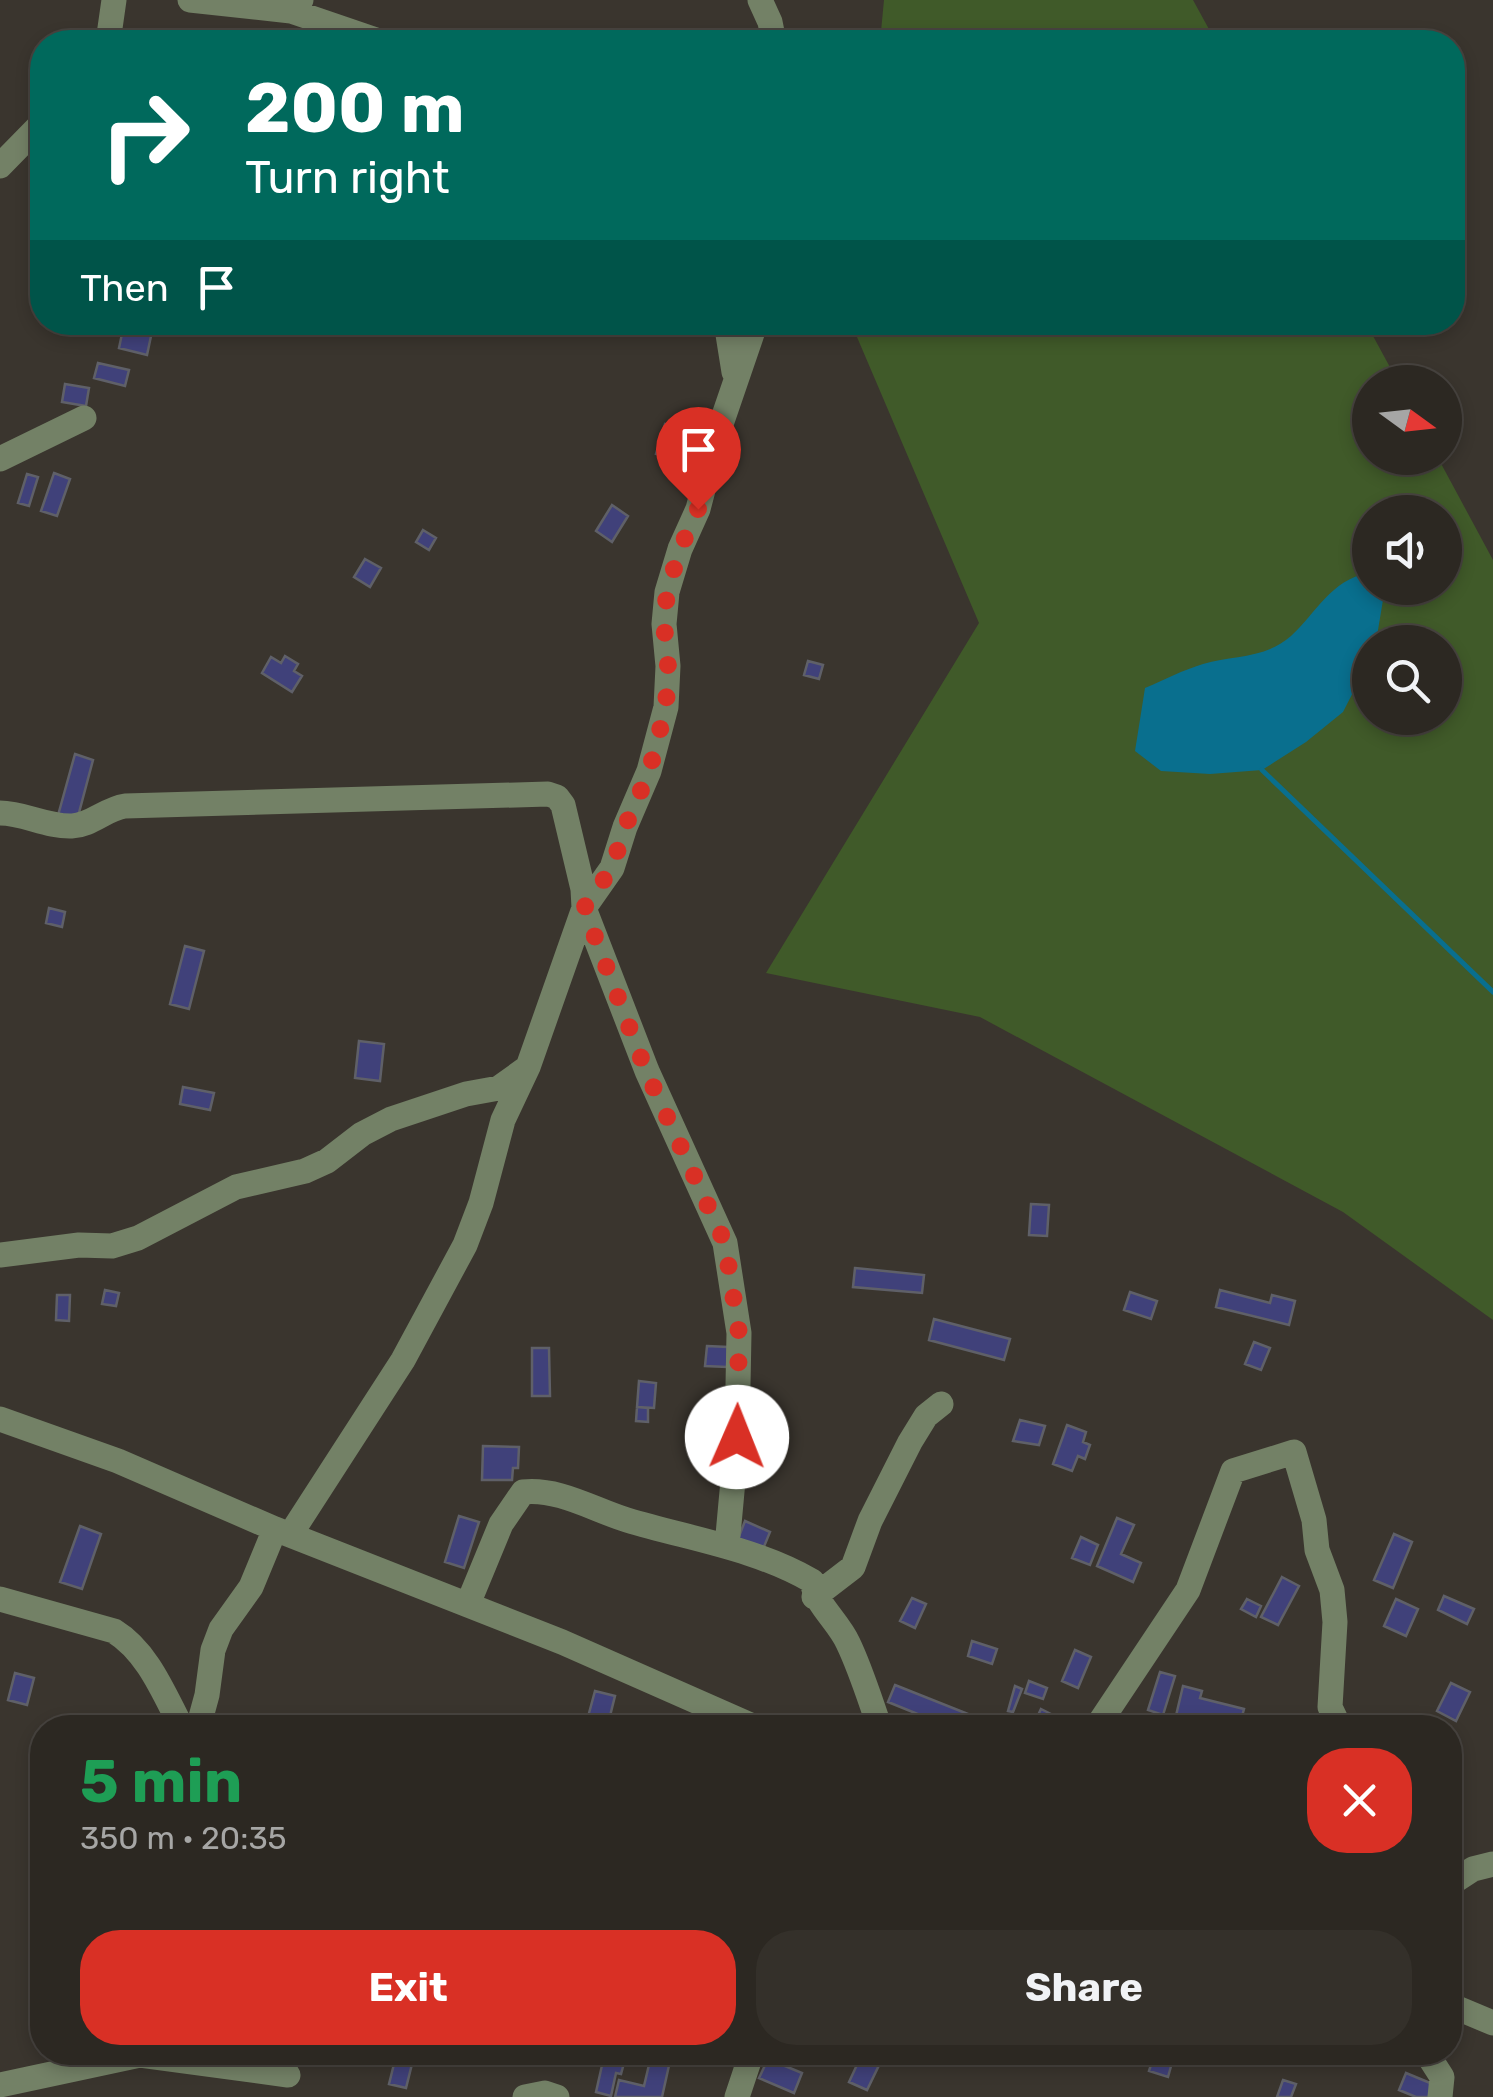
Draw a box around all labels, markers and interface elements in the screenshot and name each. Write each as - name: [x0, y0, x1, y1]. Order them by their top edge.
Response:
- text: 200 m: [245, 67, 465, 150]
- icon: right: [80, 70, 210, 200]
- text: Turn right: [245, 151, 449, 204]
- icon: arrive: [189, 260, 244, 315]
- text: Then: [80, 265, 169, 311]
- north arrow: [1352, 365, 1462, 475]
- map controls: [1352, 365, 1462, 735]
- pin: [656, 407, 741, 510]
- icon: arrive: [671, 422, 726, 477]
- button: sound: [1352, 495, 1462, 605]
- button: search: [1352, 625, 1462, 735]
- position arrow: [685, 1385, 789, 1489]
- text: 5 min: [80, 1746, 242, 1817]
- button: close: [1307, 1748, 1412, 1853]
- text: 350 m · 20:35: [80, 1819, 287, 1857]
- button: Exit: [80, 1930, 736, 2045]
- button: Share: [756, 1930, 1412, 2045]

